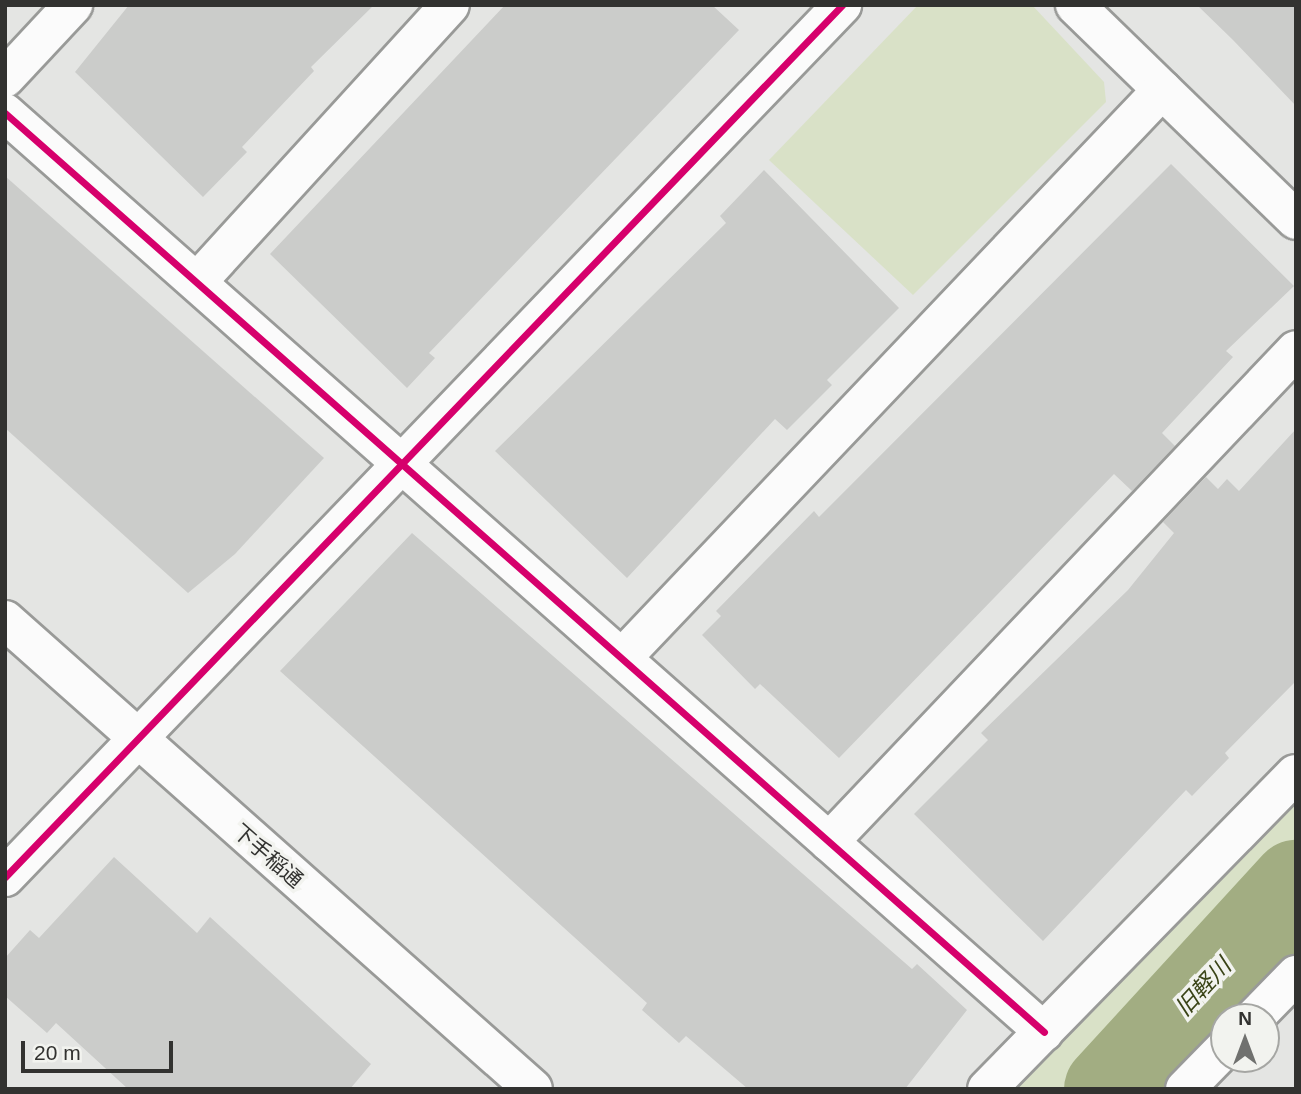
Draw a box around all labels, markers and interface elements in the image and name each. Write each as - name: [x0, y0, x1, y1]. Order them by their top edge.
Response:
- street label: 下手稲通: [228, 819, 308, 893]
- water label: 旧軽川: [1169, 952, 1237, 1022]
- north arrow: [1210, 1003, 1280, 1073]
- text: N: [1238, 1008, 1252, 1029]
- scale bar: [24, 1028, 177, 1072]
- text: 20 m: [34, 1041, 81, 1064]

